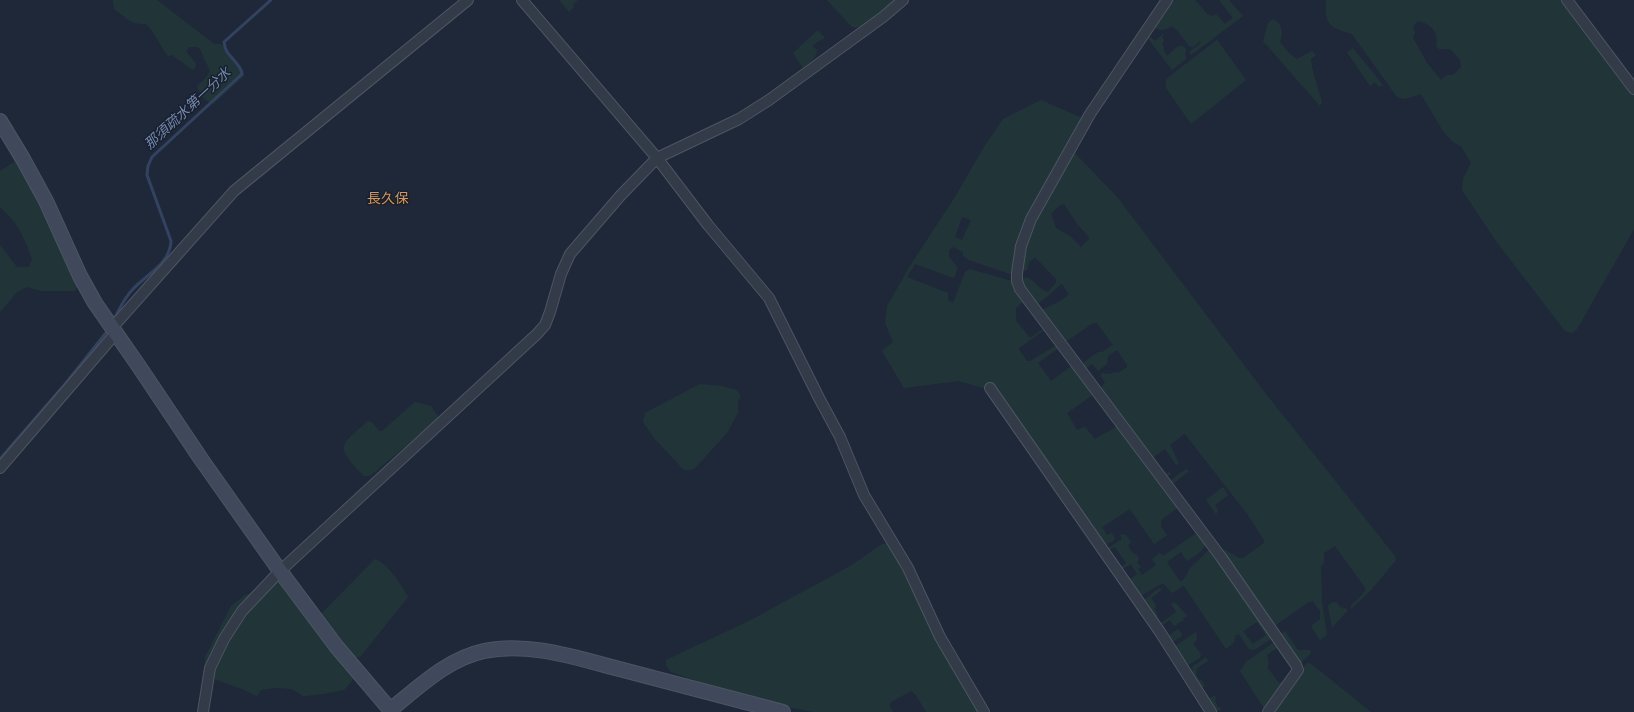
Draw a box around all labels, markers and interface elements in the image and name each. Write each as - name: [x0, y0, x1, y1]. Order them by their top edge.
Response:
- water label: 那須疏水第一分水: [141, 65, 235, 153]
- district label: 長久保: [367, 191, 409, 207]

